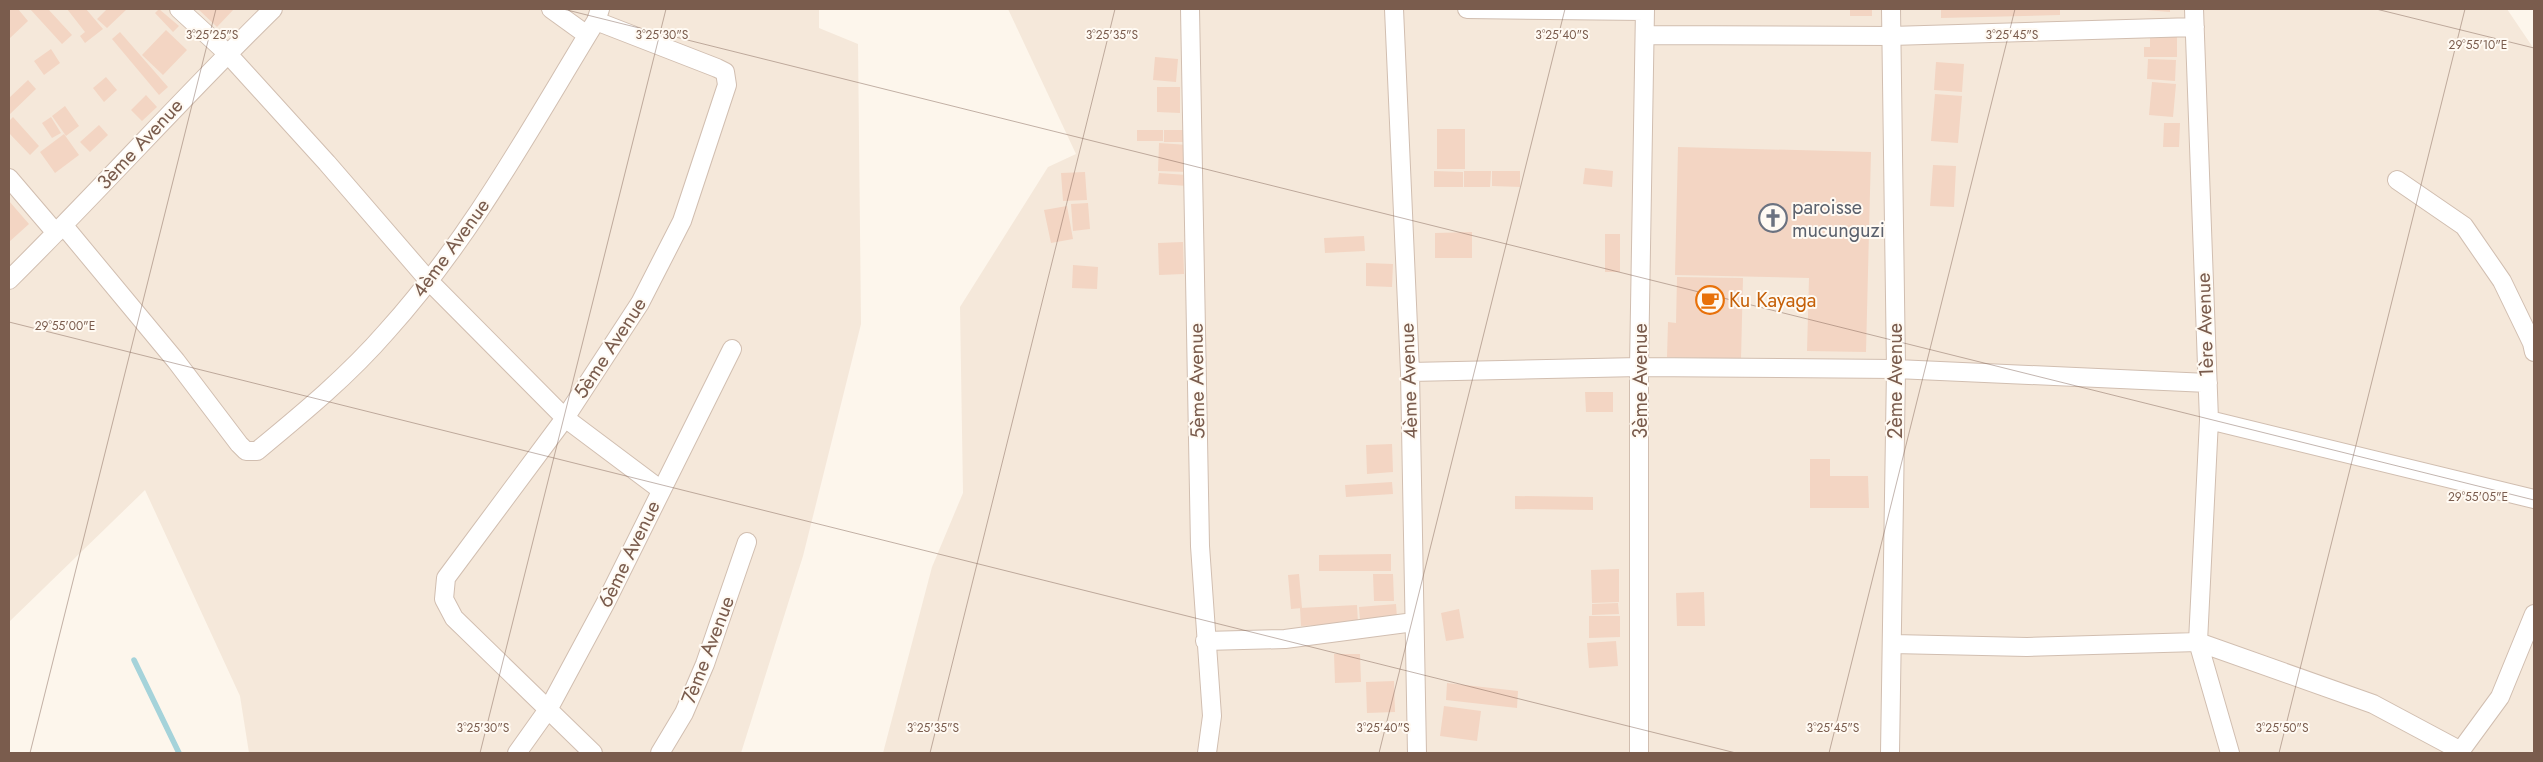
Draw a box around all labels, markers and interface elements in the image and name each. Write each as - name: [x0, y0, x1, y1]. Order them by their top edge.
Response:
- text: 3°25'25"S: [186, 26, 239, 44]
- text: 3°25'30"S: [636, 26, 689, 44]
- text: 3°25'35"S: [1086, 26, 1139, 44]
- text: 3°25'40"S: [1535, 26, 1589, 44]
- text: 3°25'45"S: [1986, 26, 2039, 44]
- text: 29°55'10"E: [2449, 36, 2507, 54]
- street label: 3ème Avenue: [90, 92, 190, 196]
- street label: 4ème Avenue: [405, 192, 497, 304]
- place label: paroisse mucunguzi: [1792, 193, 1885, 245]
- church icon: paroisse mucunguzi: [1758, 203, 1788, 233]
- street label: 1ère Avenue: [2189, 272, 2221, 378]
- cafe icon: Ku Kayaga: [1695, 285, 1725, 315]
- place label: Ku Kayaga: [1729, 286, 1816, 315]
- street label: 5ème Avenue: [566, 292, 654, 404]
- text: 29°55'00"E: [35, 317, 95, 335]
- street label: 4ème Avenue: [1392, 322, 1426, 440]
- street label: 5ème Avenue: [1181, 323, 1213, 439]
- street label: 3ème Avenue: [1626, 323, 1655, 439]
- street label: 2ème Avenue: [1881, 323, 1910, 439]
- text: 29°55'05"E: [2448, 488, 2508, 506]
- street label: 6ème Avenue: [591, 495, 667, 613]
- street label: 7ème Avenue: [674, 592, 742, 708]
- text: 3°25'30"S: [457, 719, 510, 737]
- text: 3°25'35"S: [907, 719, 960, 737]
- text: 3°25'40"S: [1356, 719, 1410, 737]
- text: 3°25'45"S: [1807, 719, 1860, 737]
- text: 3°25'50"S: [2255, 719, 2309, 737]

